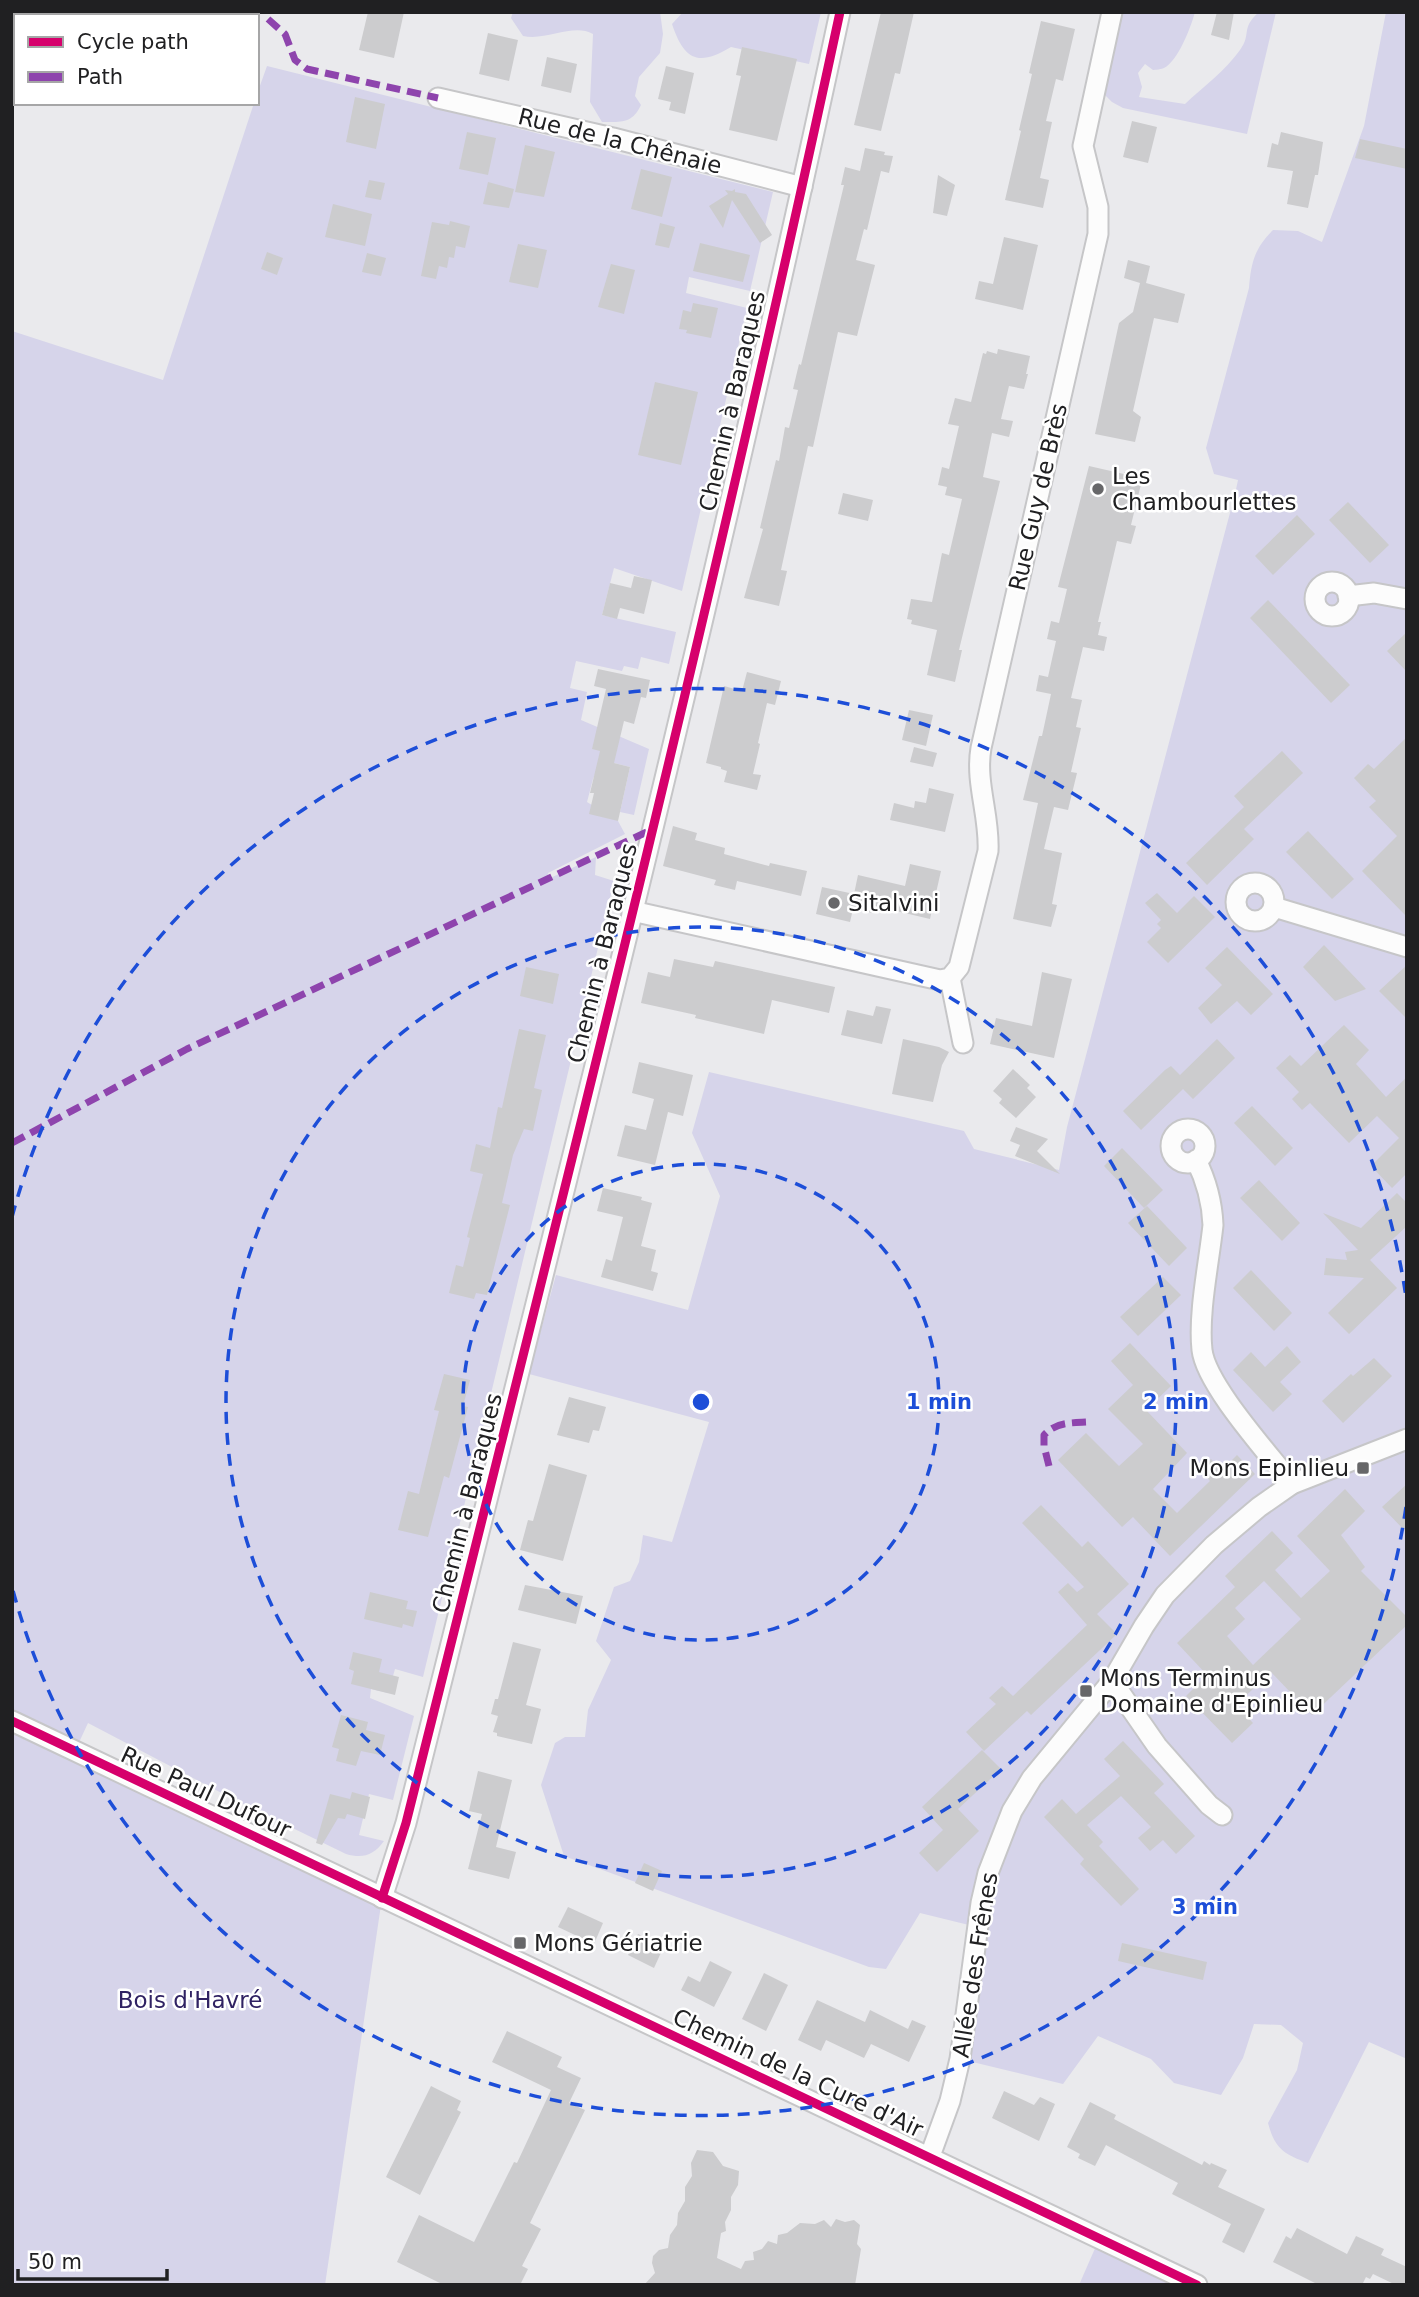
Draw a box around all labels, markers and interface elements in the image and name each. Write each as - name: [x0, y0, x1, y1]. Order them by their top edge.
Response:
- legend: [14, 14, 259, 105]
- text: Cycle path: [77, 30, 189, 54]
- text: Path: [77, 65, 123, 89]
- street label: Rue de la Chênaie: [516, 103, 724, 179]
- street label: Chemin à Baraques: [694, 288, 770, 514]
- street label: Rue Guy de Brès: [1004, 401, 1072, 593]
- place label: Les Chambourlettes: [1112, 463, 1297, 515]
- marker: Les Chambourlettes: [1090, 481, 1106, 497]
- street label: Chemin à Baraques: [562, 840, 642, 1066]
- place label: Sitalvini: [848, 890, 939, 916]
- marker: Sitalvini: [826, 895, 842, 911]
- street label: Chemin à Baraques: [427, 1390, 507, 1616]
- centre of rings: [689, 1390, 713, 1414]
- text: 1 min: [906, 1390, 972, 1414]
- text: 2 min: [1143, 1390, 1209, 1414]
- place label: Mons Epinlieu: [1190, 1455, 1349, 1481]
- marker: Mons Epinlieu: [1355, 1460, 1371, 1476]
- place label: Mons Terminus Domaine d'Epinlieu: [1100, 1665, 1323, 1717]
- marker: Mons Terminus Domaine d'Epinlieu: [1078, 1683, 1094, 1699]
- street label: Rue Paul Dufour: [117, 1741, 296, 1843]
- street label: Allée des Frênes: [947, 1870, 1003, 2060]
- text: 3 min: [1172, 1895, 1238, 1919]
- place label: Mons Gériatrie: [534, 1930, 703, 1956]
- marker: Mons Gériatrie: [512, 1935, 528, 1951]
- park label: Bois d'Havré: [118, 1987, 262, 2013]
- street label: Chemin de la Cure d'Air: [669, 2004, 928, 2143]
- scale bar: [18, 2238, 166, 2282]
- text: 50 m: [28, 2250, 82, 2274]

